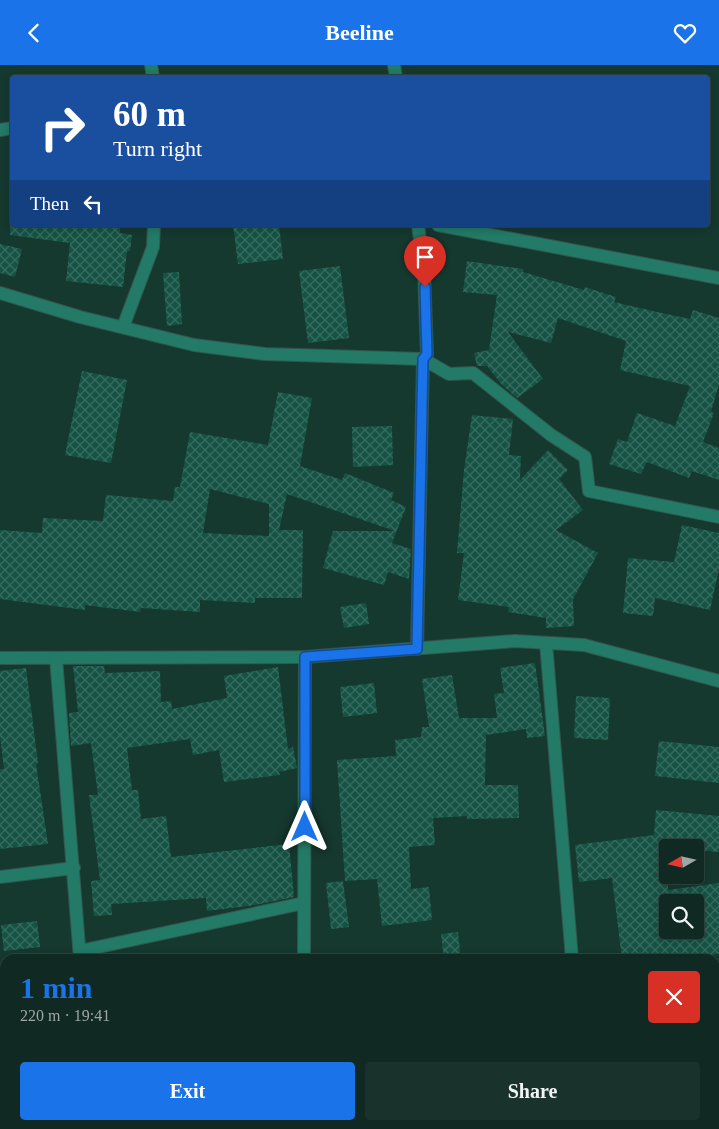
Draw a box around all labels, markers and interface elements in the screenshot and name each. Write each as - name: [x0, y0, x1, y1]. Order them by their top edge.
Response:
- icon: back: [20, 19, 48, 47]
- icon: heart: [671, 19, 699, 47]
- text: Beeline: [325, 20, 394, 45]
- icon: right: [30, 95, 95, 160]
- text: 60 m: [113, 95, 186, 134]
- text: Turn right: [113, 136, 202, 161]
- icon: left: [79, 190, 107, 218]
- text: Then: [30, 193, 69, 214]
- pin: [404, 236, 446, 287]
- icon: arrive: [411, 243, 439, 271]
- position arrow: [278, 800, 330, 852]
- north arrow: [659, 839, 704, 884]
- map controls: [659, 839, 704, 939]
- button: search: [659, 894, 704, 939]
- text: 1 min: [20, 971, 93, 1004]
- button: close: [648, 971, 700, 1023]
- text: 220 m · 19:41: [20, 1007, 110, 1024]
- button: Exit: [20, 1062, 355, 1120]
- button: Share: [365, 1062, 700, 1120]

